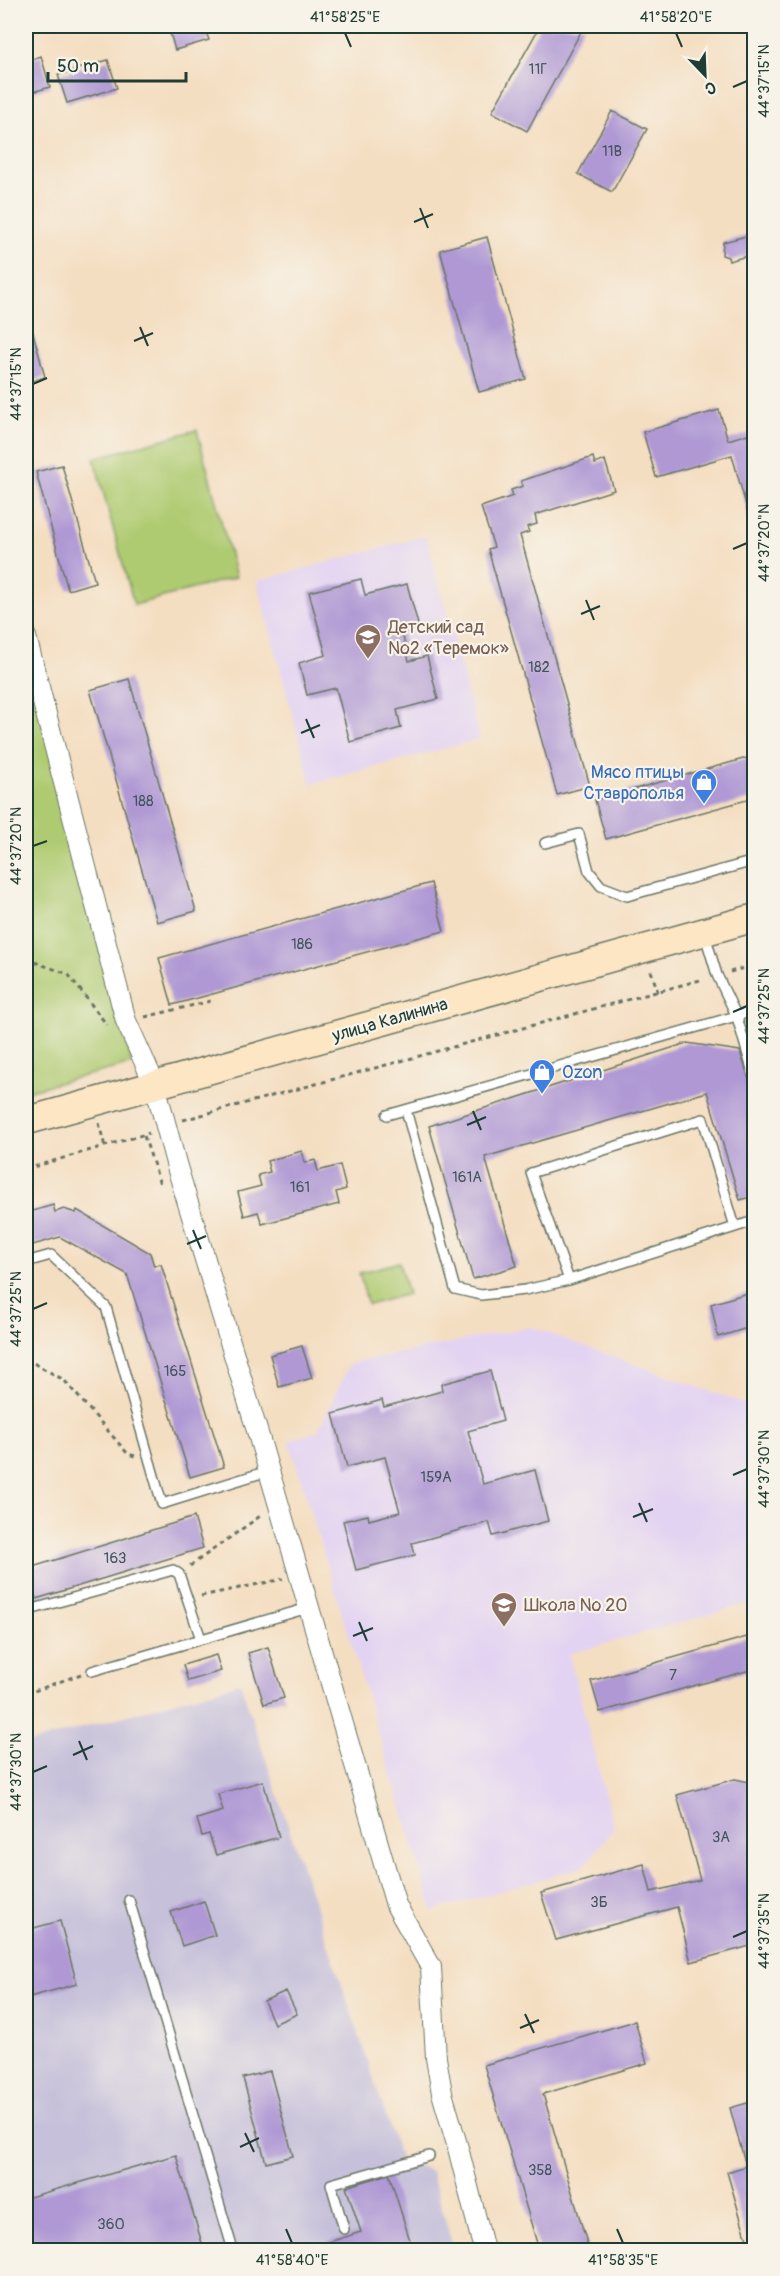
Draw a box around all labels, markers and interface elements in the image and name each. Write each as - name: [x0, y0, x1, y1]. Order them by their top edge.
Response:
- text: 41°58'25"E: [310, 8, 380, 27]
- text: 41°58'20"E: [640, 8, 712, 27]
- text: 44°37'15"N: [755, 44, 774, 118]
- scale bar: [48, 45, 186, 83]
- north arrow: [675, 45, 735, 105]
- text: 50 m: [57, 55, 99, 78]
- house number: 11Г: [529, 60, 547, 79]
- text: С: [702, 77, 719, 99]
- house number: 11В: [602, 142, 622, 161]
- text: 44°37'15"N: [7, 347, 26, 421]
- text: 44°37'20"N: [755, 504, 774, 582]
- place label: Детский сад №2 «Теремок»: [387, 616, 509, 660]
- school or university icon: Детский сад №2 «Теремок»: [353, 622, 383, 660]
- house number: 182: [528, 658, 550, 677]
- place label: Мясо птицы Ставрополья: [583, 761, 684, 805]
- shop icon: Мясо птицы Ставрополья: [689, 767, 719, 805]
- house number: 188: [133, 792, 154, 811]
- text: 44°37'20"N: [7, 807, 26, 885]
- house number: 186: [291, 935, 313, 954]
- text: 44°37'25"N: [755, 968, 774, 1044]
- street label: улица Калинина: [329, 993, 451, 1048]
- shop icon: Ozon: [527, 1057, 557, 1095]
- place label: Ozon: [562, 1061, 602, 1084]
- house number: 161А: [452, 1168, 482, 1187]
- house number: 161: [290, 1178, 310, 1197]
- text: 44°37'25"N: [7, 1271, 26, 1347]
- house number: 165: [164, 1362, 186, 1381]
- text: 44°37'30"N: [755, 1430, 774, 1508]
- house number: 159А: [420, 1468, 452, 1487]
- house number: 163: [104, 1549, 126, 1568]
- school or university icon: Школа № 20: [489, 1590, 519, 1628]
- place label: Школа № 20: [524, 1594, 628, 1617]
- house number: 7: [669, 1666, 677, 1685]
- text: 44°37'30"N: [7, 1733, 26, 1811]
- house number: 3А: [712, 1828, 730, 1847]
- house number: 3Б: [590, 1893, 608, 1912]
- text: 44°37'35"N: [755, 1893, 774, 1969]
- house number: 358: [528, 2161, 552, 2180]
- house number: 360: [97, 2215, 125, 2234]
- text: 41°58'40"E: [256, 2251, 329, 2270]
- text: 41°58'35"E: [588, 2251, 658, 2270]

